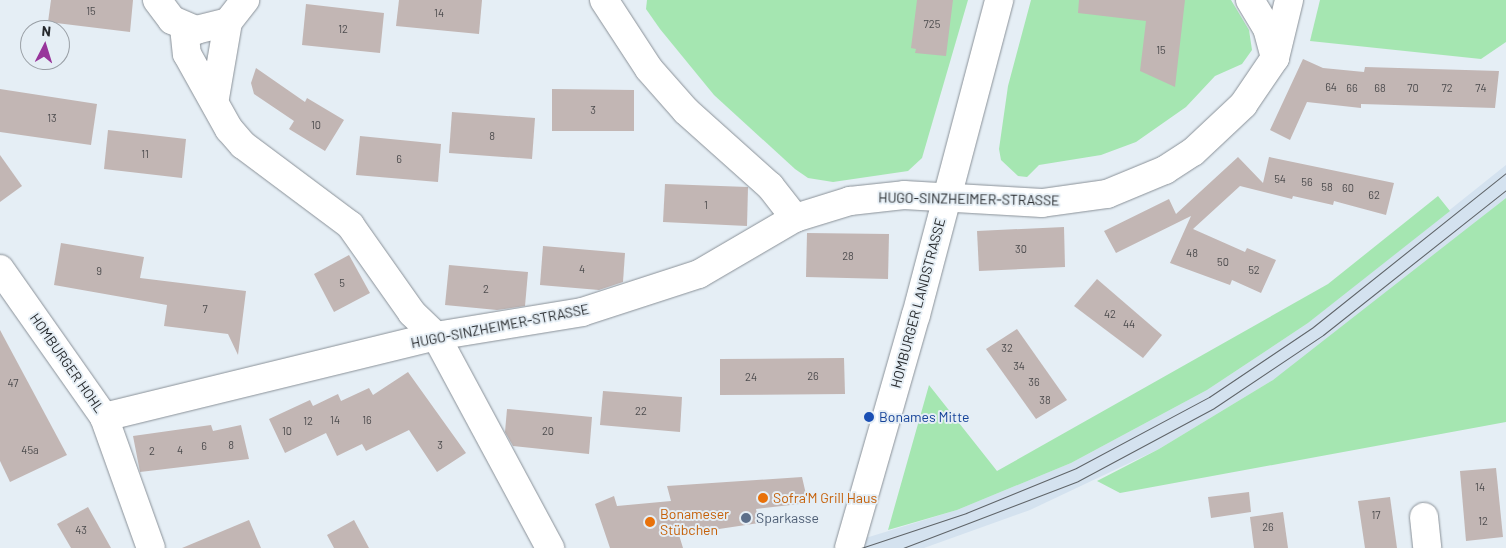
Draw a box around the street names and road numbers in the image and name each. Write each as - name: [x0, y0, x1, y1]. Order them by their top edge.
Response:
- street label: HUGO-SINZHEIMER-STRASSE: [878, 189, 1060, 209]
- street label: HOMBURGER LANDSTRASSE: [887, 216, 949, 390]
- street label: HUGO-SINZHEIMER-STRASSE: [409, 300, 591, 352]
- street label: HOMBURGER HOHL: [26, 310, 108, 416]

